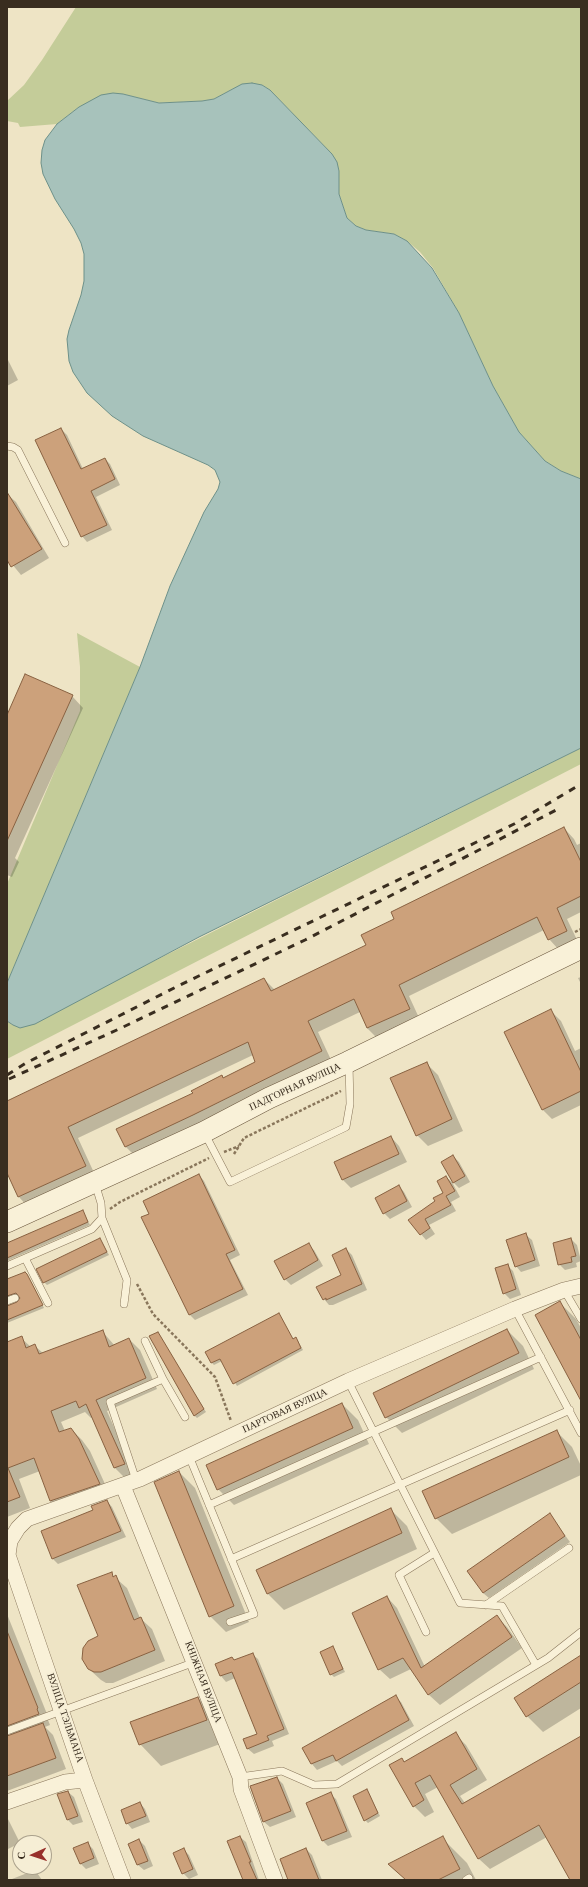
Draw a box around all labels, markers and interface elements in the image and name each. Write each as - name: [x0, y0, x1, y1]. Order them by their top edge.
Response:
- street label: ПАДГОРНАЯ ВУЛІЦА: [247, 1061, 343, 1113]
- street label: ПАРТОВАЯ ВУЛІЦА: [241, 1386, 329, 1436]
- street label: КНІЖНАЯ ВУЛІЦА: [182, 1640, 224, 1724]
- street label: ВУЛІЦА ТЭЛЬМАНА: [44, 1672, 86, 1764]
- north arrow: [12, 1835, 52, 1875]
- text: С: [15, 1851, 27, 1860]

